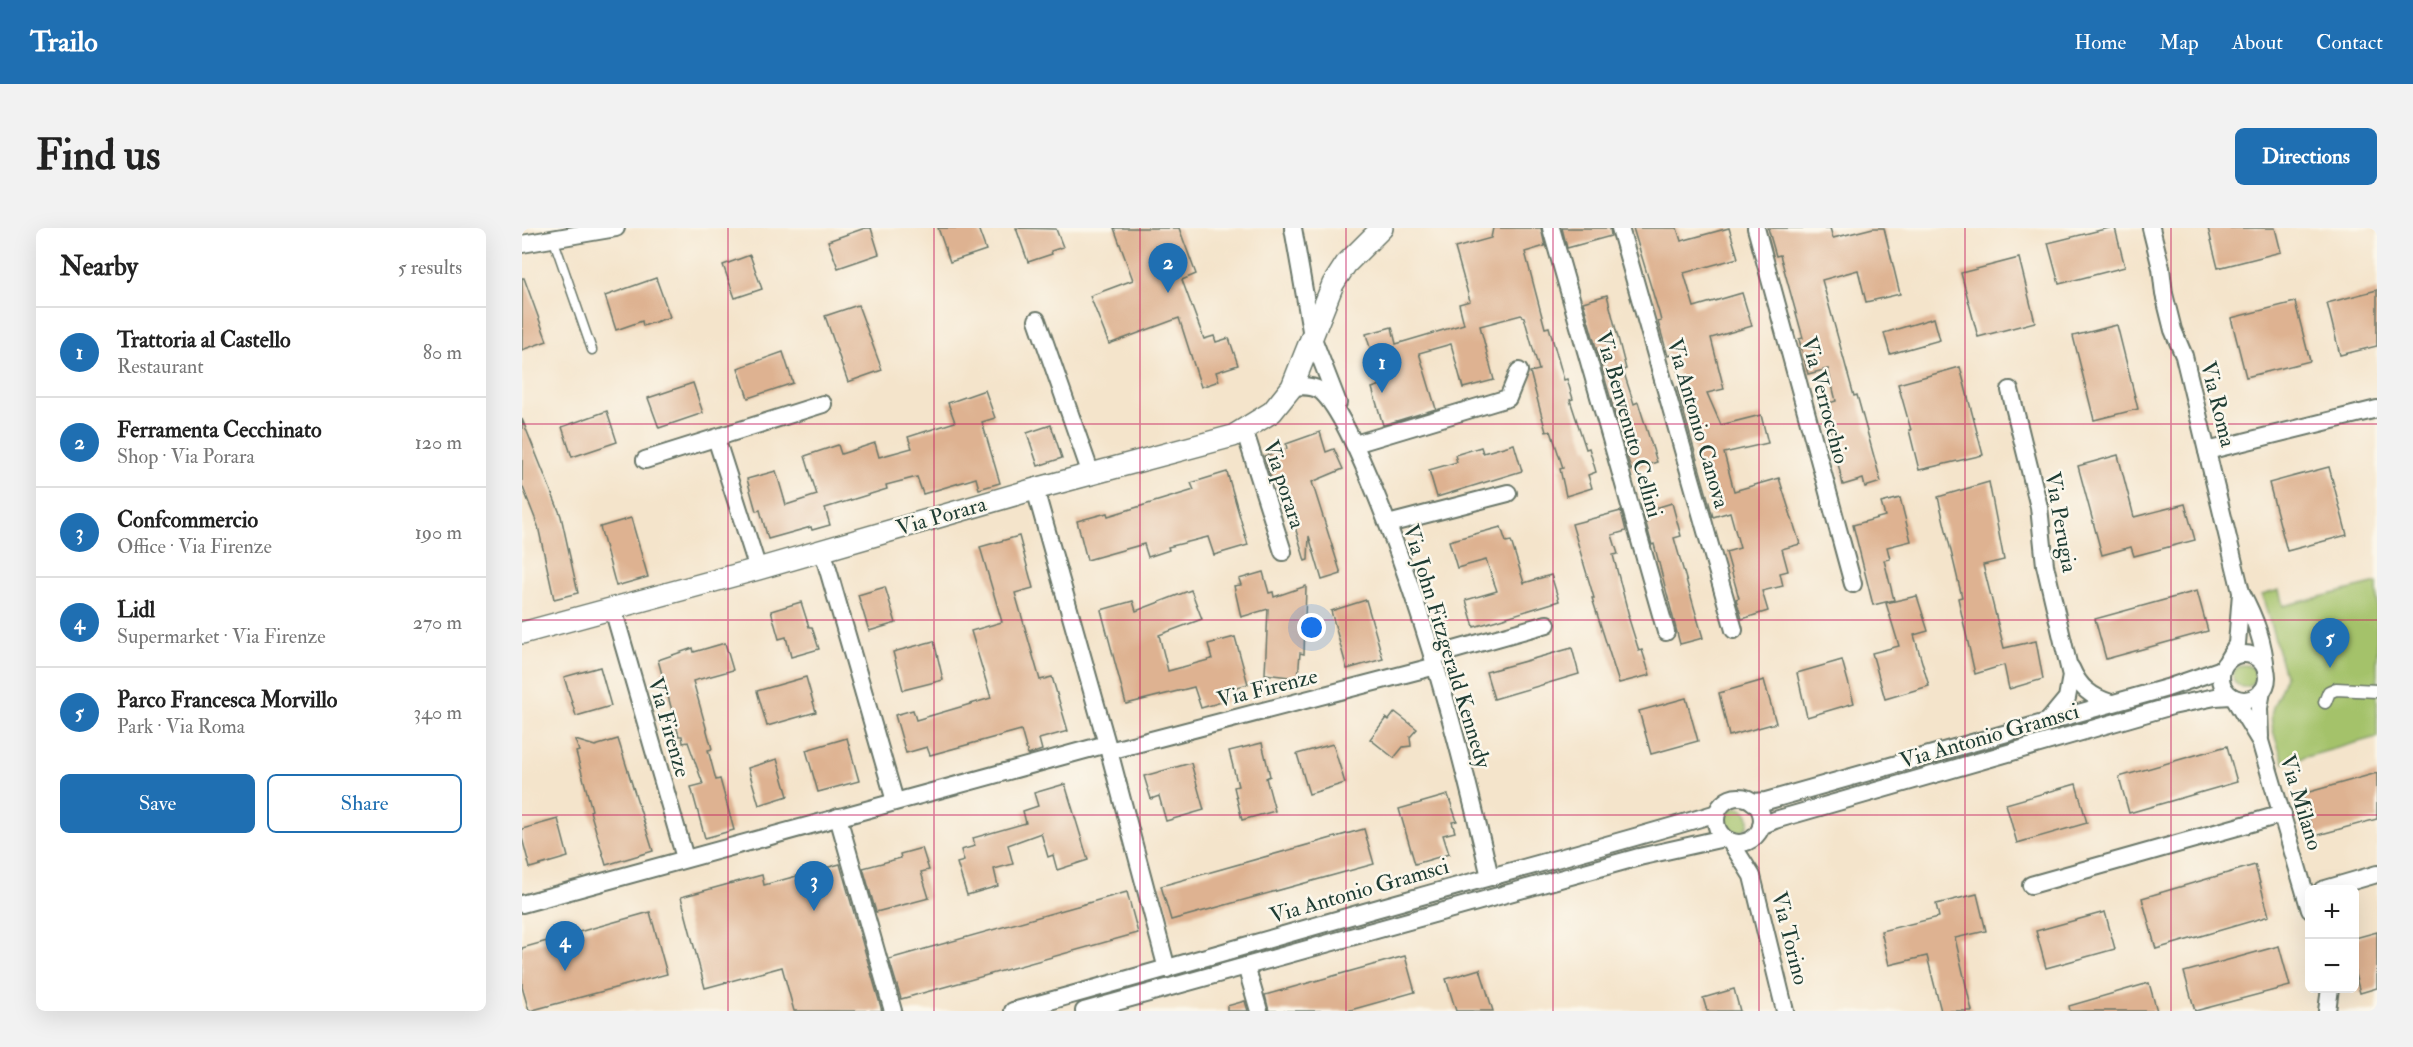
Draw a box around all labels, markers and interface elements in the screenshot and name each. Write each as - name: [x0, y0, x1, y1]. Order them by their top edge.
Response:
- text: Trailo: [30, 25, 98, 60]
- text: Home: [2074, 29, 2126, 56]
- text: Map: [2159, 29, 2199, 56]
- text: About: [2232, 29, 2283, 56]
- text: Contact: [2316, 29, 2383, 56]
- button: Directions: [2235, 128, 2377, 185]
- text: Find us: [36, 130, 160, 182]
- pin: 2: [1148, 244, 1188, 293]
- text: Nearby: [60, 251, 138, 283]
- text: 5 results: [398, 255, 462, 280]
- text: Trattoria al Castello: [117, 326, 291, 354]
- street label: Via Benvenuto Cellini: [1589, 328, 1669, 521]
- street label: Via Verrocchio: [1795, 334, 1855, 467]
- street label: Via Antonio Canova: [1660, 335, 1736, 512]
- text: 1: [76, 340, 83, 365]
- text: 80 m: [423, 340, 462, 365]
- pin: 1: [1362, 344, 1402, 393]
- text: Restaurant: [117, 354, 204, 379]
- street label: Via Roma: [2194, 359, 2242, 451]
- text: Ferramenta Cecchinato: [117, 416, 322, 444]
- text: 2: [74, 430, 85, 455]
- text: 120 m: [415, 430, 462, 455]
- street label: Via porara: [1256, 437, 1312, 533]
- text: Shop · Via Porara: [117, 444, 255, 469]
- street label: Via Perugia: [2038, 470, 2084, 576]
- street label: Via Porara: [893, 490, 990, 542]
- text: Confcommercio: [117, 506, 258, 534]
- text: 3: [76, 520, 83, 545]
- text: 190 m: [415, 520, 462, 545]
- street label: Via John Fitzgerald Kennedy: [1397, 521, 1498, 772]
- text: Office · Via Firenze: [117, 534, 272, 559]
- text: Lidl: [117, 596, 155, 624]
- text: 4: [74, 610, 85, 635]
- text: 270 m: [413, 610, 462, 635]
- your location: [1297, 613, 1326, 642]
- pin: 5: [2310, 618, 2350, 668]
- text: Supermarket · Via Firenze: [117, 624, 326, 649]
- street label: Via Firenze: [1214, 662, 1321, 714]
- street label: Via Firenze: [641, 674, 697, 781]
- text: Parco Francesca Morvillo: [117, 686, 337, 714]
- street label: Via Antonio Gramsci: [1896, 697, 2082, 775]
- text: 5: [75, 700, 84, 725]
- text: 340 m: [414, 700, 462, 725]
- text: Park · Via Roma: [117, 714, 245, 739]
- street label: Via Milano: [2273, 751, 2329, 854]
- button: Save: [60, 774, 255, 833]
- button: Share: [267, 774, 462, 833]
- street label: Via Antonio Gramsci: [1266, 852, 1452, 930]
- pin: 3: [794, 862, 834, 911]
- map controls: [2305, 885, 2359, 993]
- button: +: [2305, 885, 2359, 939]
- street label: Via Torino: [1765, 889, 1815, 988]
- pin: 4: [546, 922, 585, 971]
- button: −: [2305, 939, 2359, 993]

